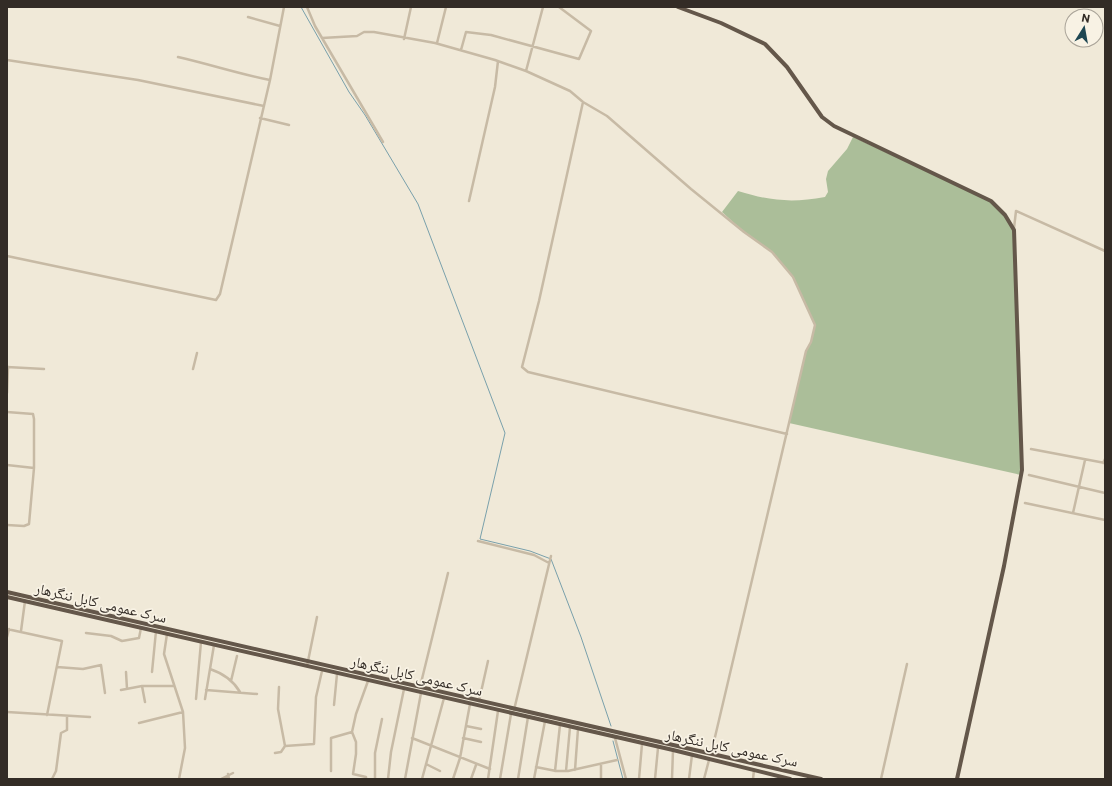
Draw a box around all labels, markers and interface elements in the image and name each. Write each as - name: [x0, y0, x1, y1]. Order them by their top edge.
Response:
- north arrow: [1064, 8, 1104, 48]
- text: N: [1081, 11, 1091, 25]
- street label: سرک عمومی کابل ننگرهار: [32, 578, 169, 628]
- street label: سرک عمومی کابل ننگرهار: [348, 651, 485, 701]
- street label: سرک عمومی کابل ننگرهار: [663, 724, 800, 772]

